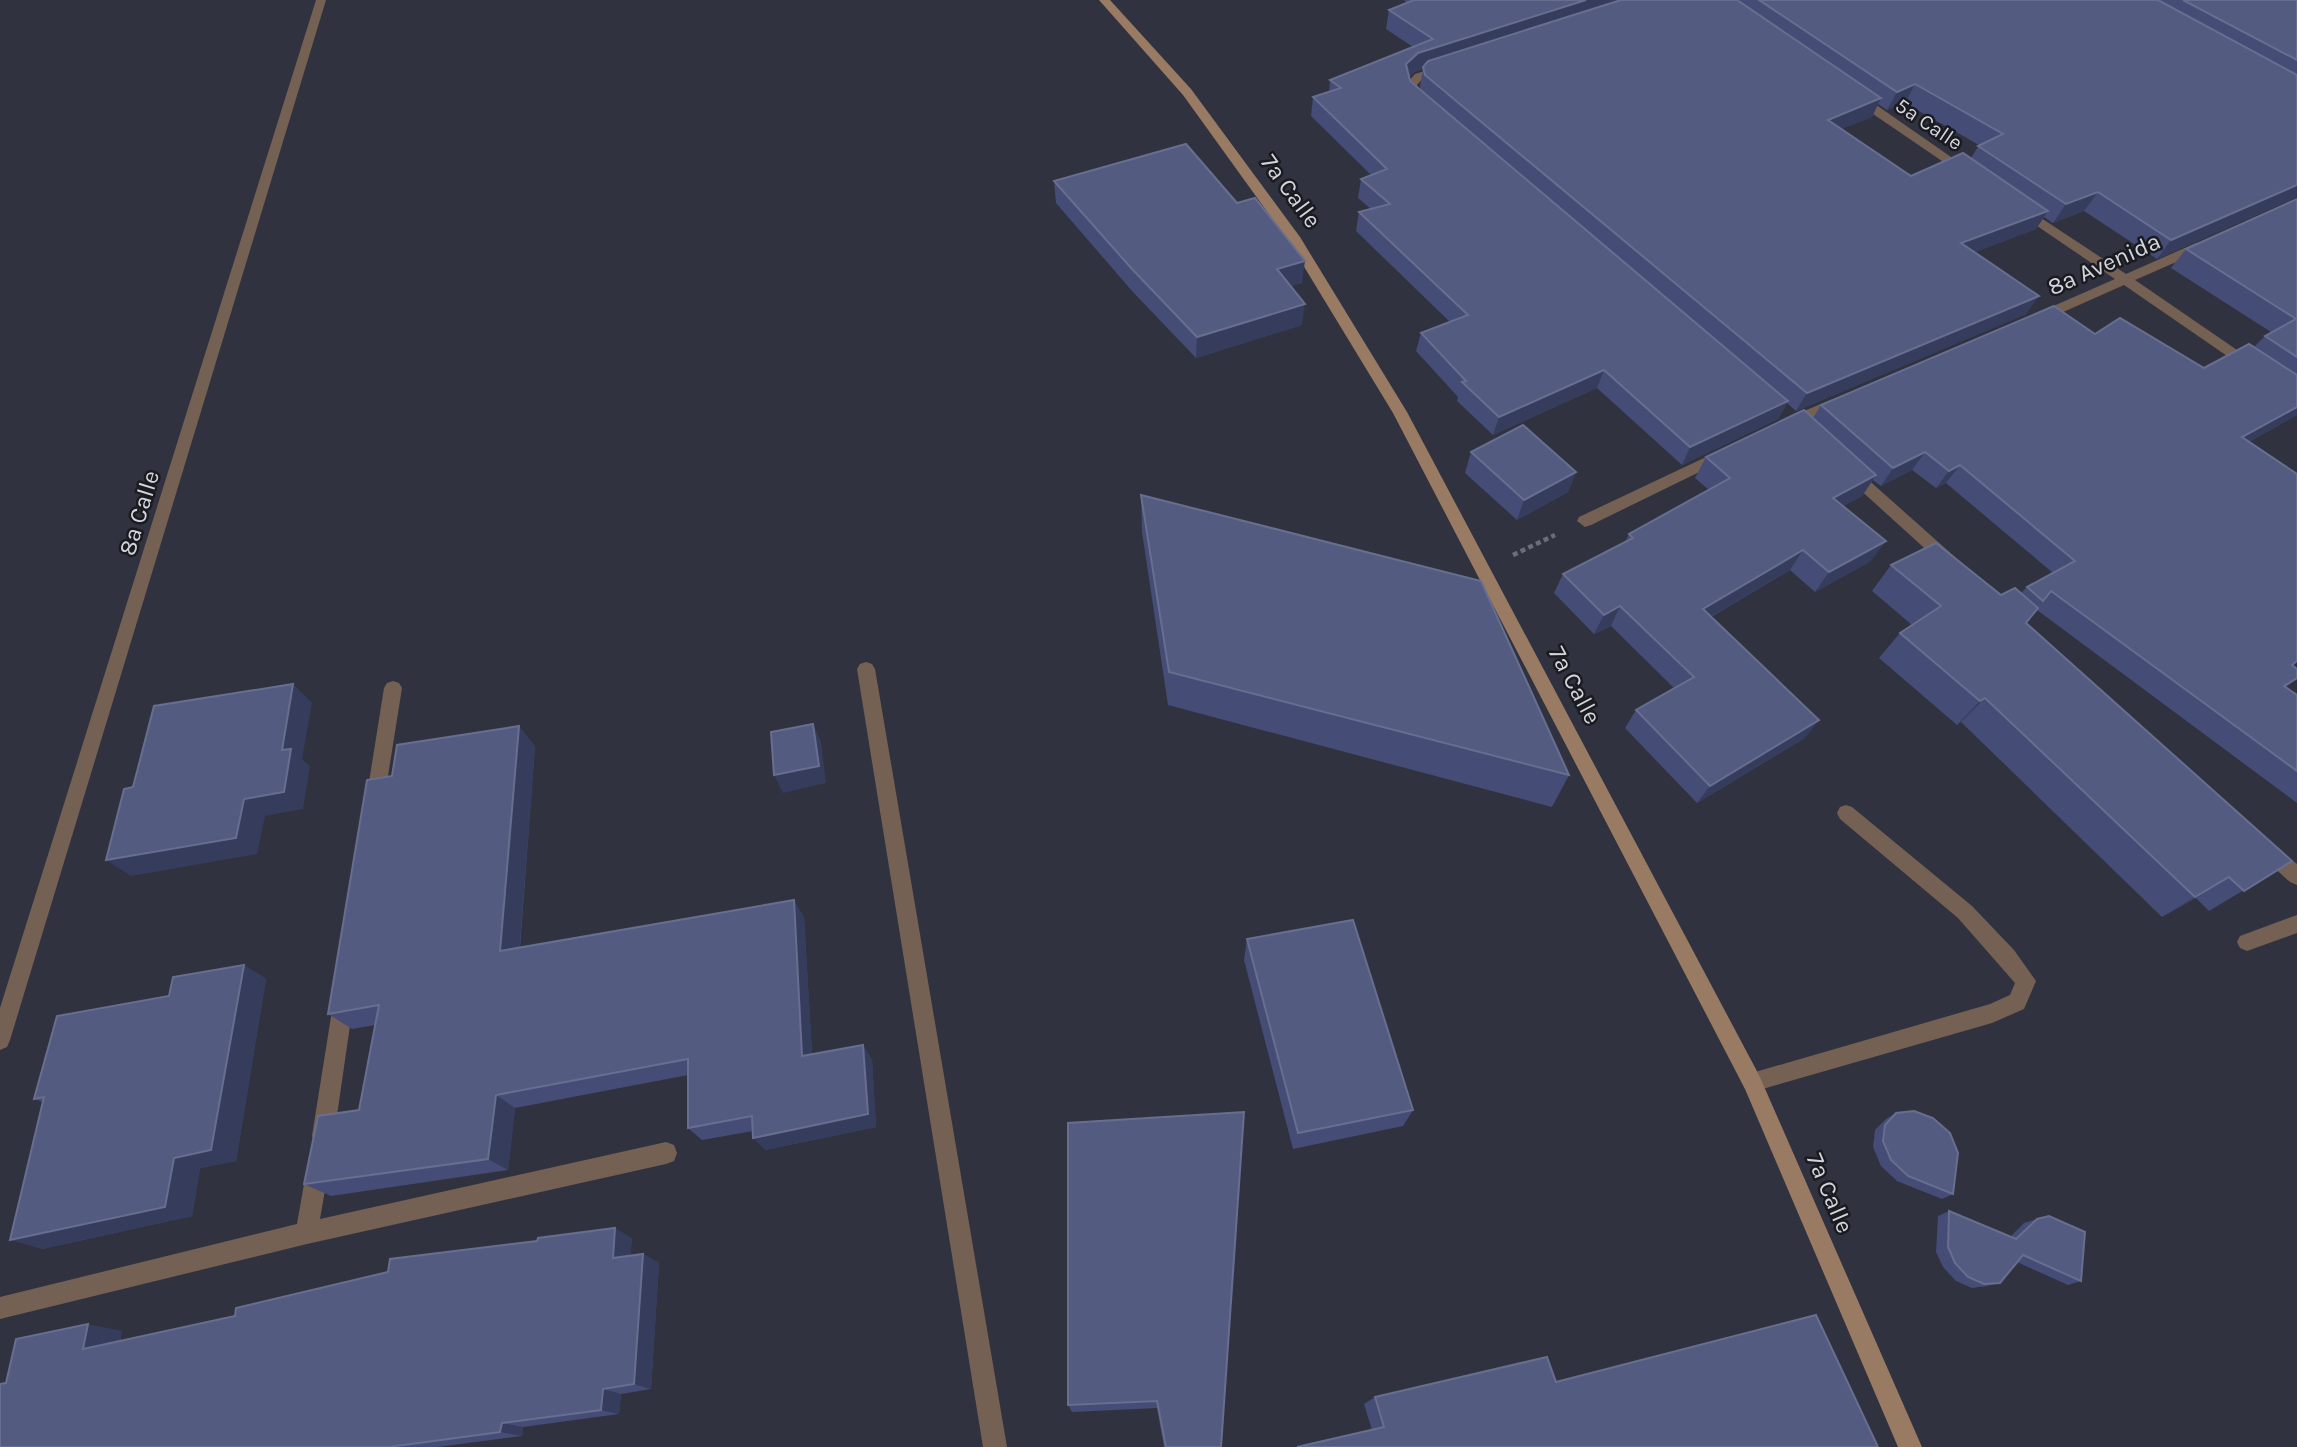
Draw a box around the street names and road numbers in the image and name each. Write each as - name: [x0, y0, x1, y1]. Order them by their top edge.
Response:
- street label: 5a Calle: [1891, 93, 1967, 155]
- street label: 7a Calle: [1255, 149, 1327, 233]
- street label: 8a Avenida: [2043, 227, 2165, 301]
- street label: 8a Calle: [113, 467, 165, 559]
- street label: 7a Calle: [1543, 641, 1607, 729]
- street label: 7a Calle: [1801, 1149, 1859, 1237]

